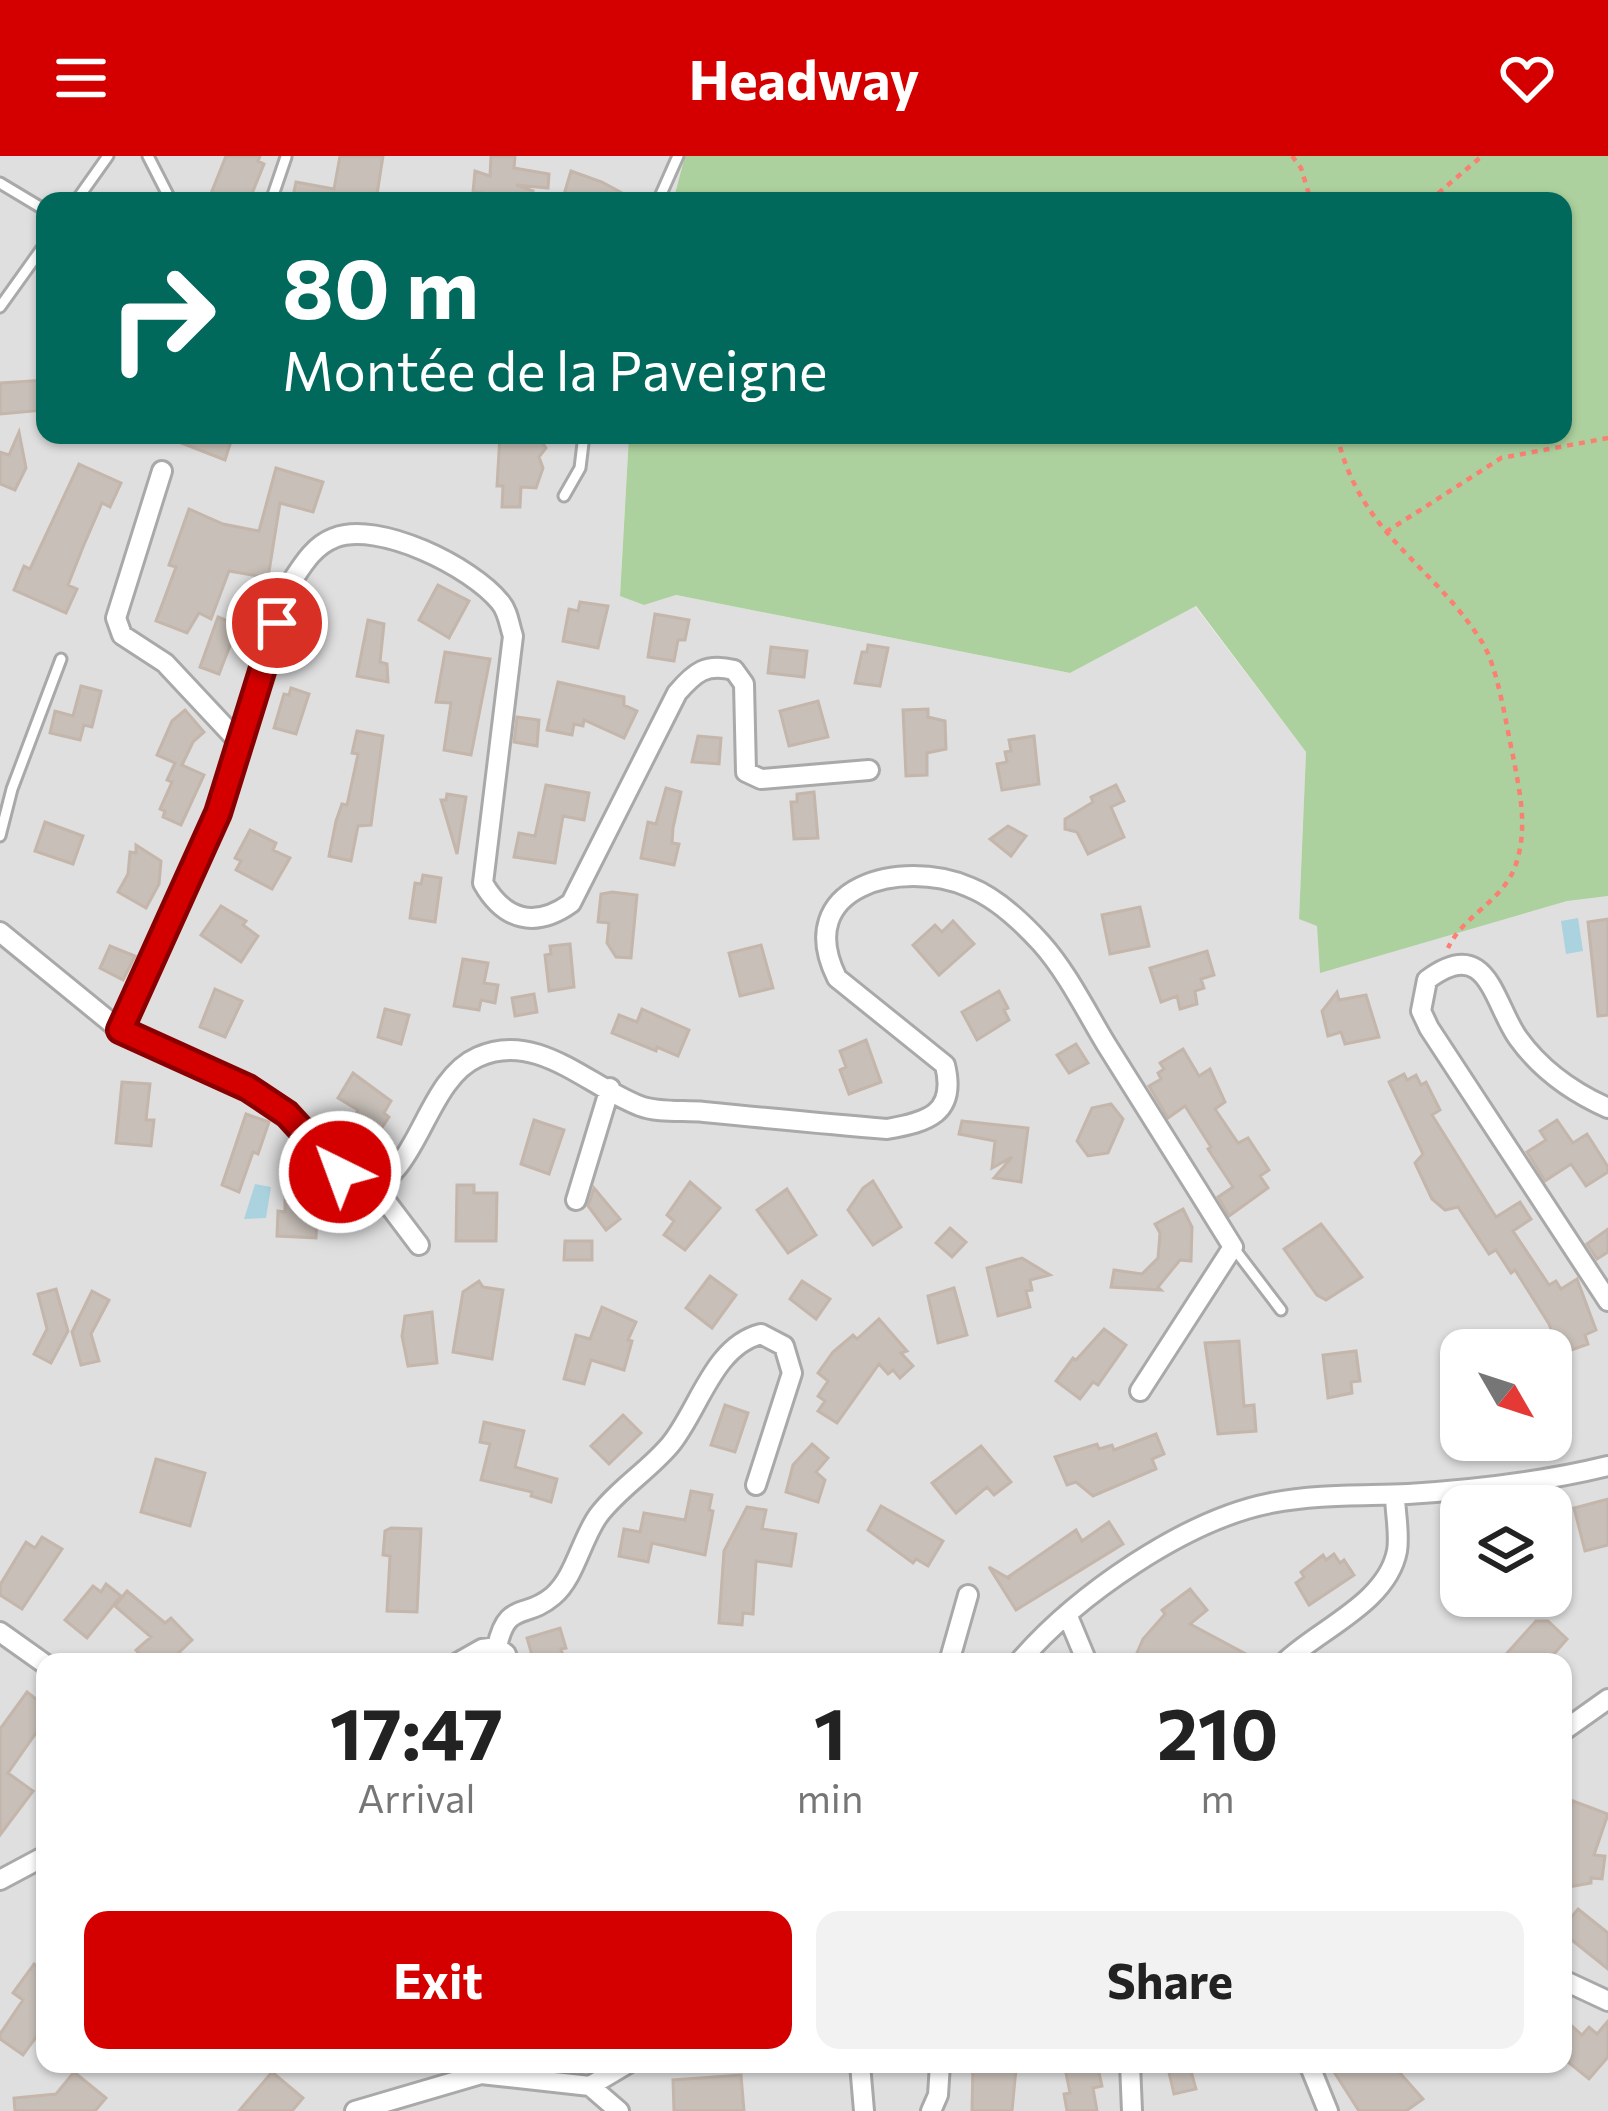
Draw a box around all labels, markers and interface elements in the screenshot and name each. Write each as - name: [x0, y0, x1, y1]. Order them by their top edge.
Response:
- icon: menu: [48, 45, 114, 111]
- text: Headway: [689, 45, 919, 111]
- icon: heart: [1494, 45, 1560, 111]
- text: 80 m: [282, 234, 479, 336]
- icon: right: [84, 240, 240, 396]
- text: Montée de la Paveigne: [282, 336, 827, 402]
- pin: [226, 572, 328, 674]
- icon: arrive: [244, 590, 310, 656]
- position arrow: [277, 1109, 403, 1235]
- north arrow: [1440, 1329, 1572, 1461]
- map controls: [1440, 1329, 1572, 1617]
- button: layers: [1440, 1485, 1572, 1617]
- text: 17:47: [330, 1687, 503, 1775]
- text: 1: [814, 1687, 846, 1775]
- text: 210: [1157, 1687, 1278, 1775]
- text: Arrival: [357, 1773, 475, 1821]
- text: min: [797, 1773, 863, 1821]
- text: m: [1201, 1773, 1235, 1821]
- button: Exit: [84, 1911, 792, 2049]
- button: Share: [816, 1911, 1524, 2049]

